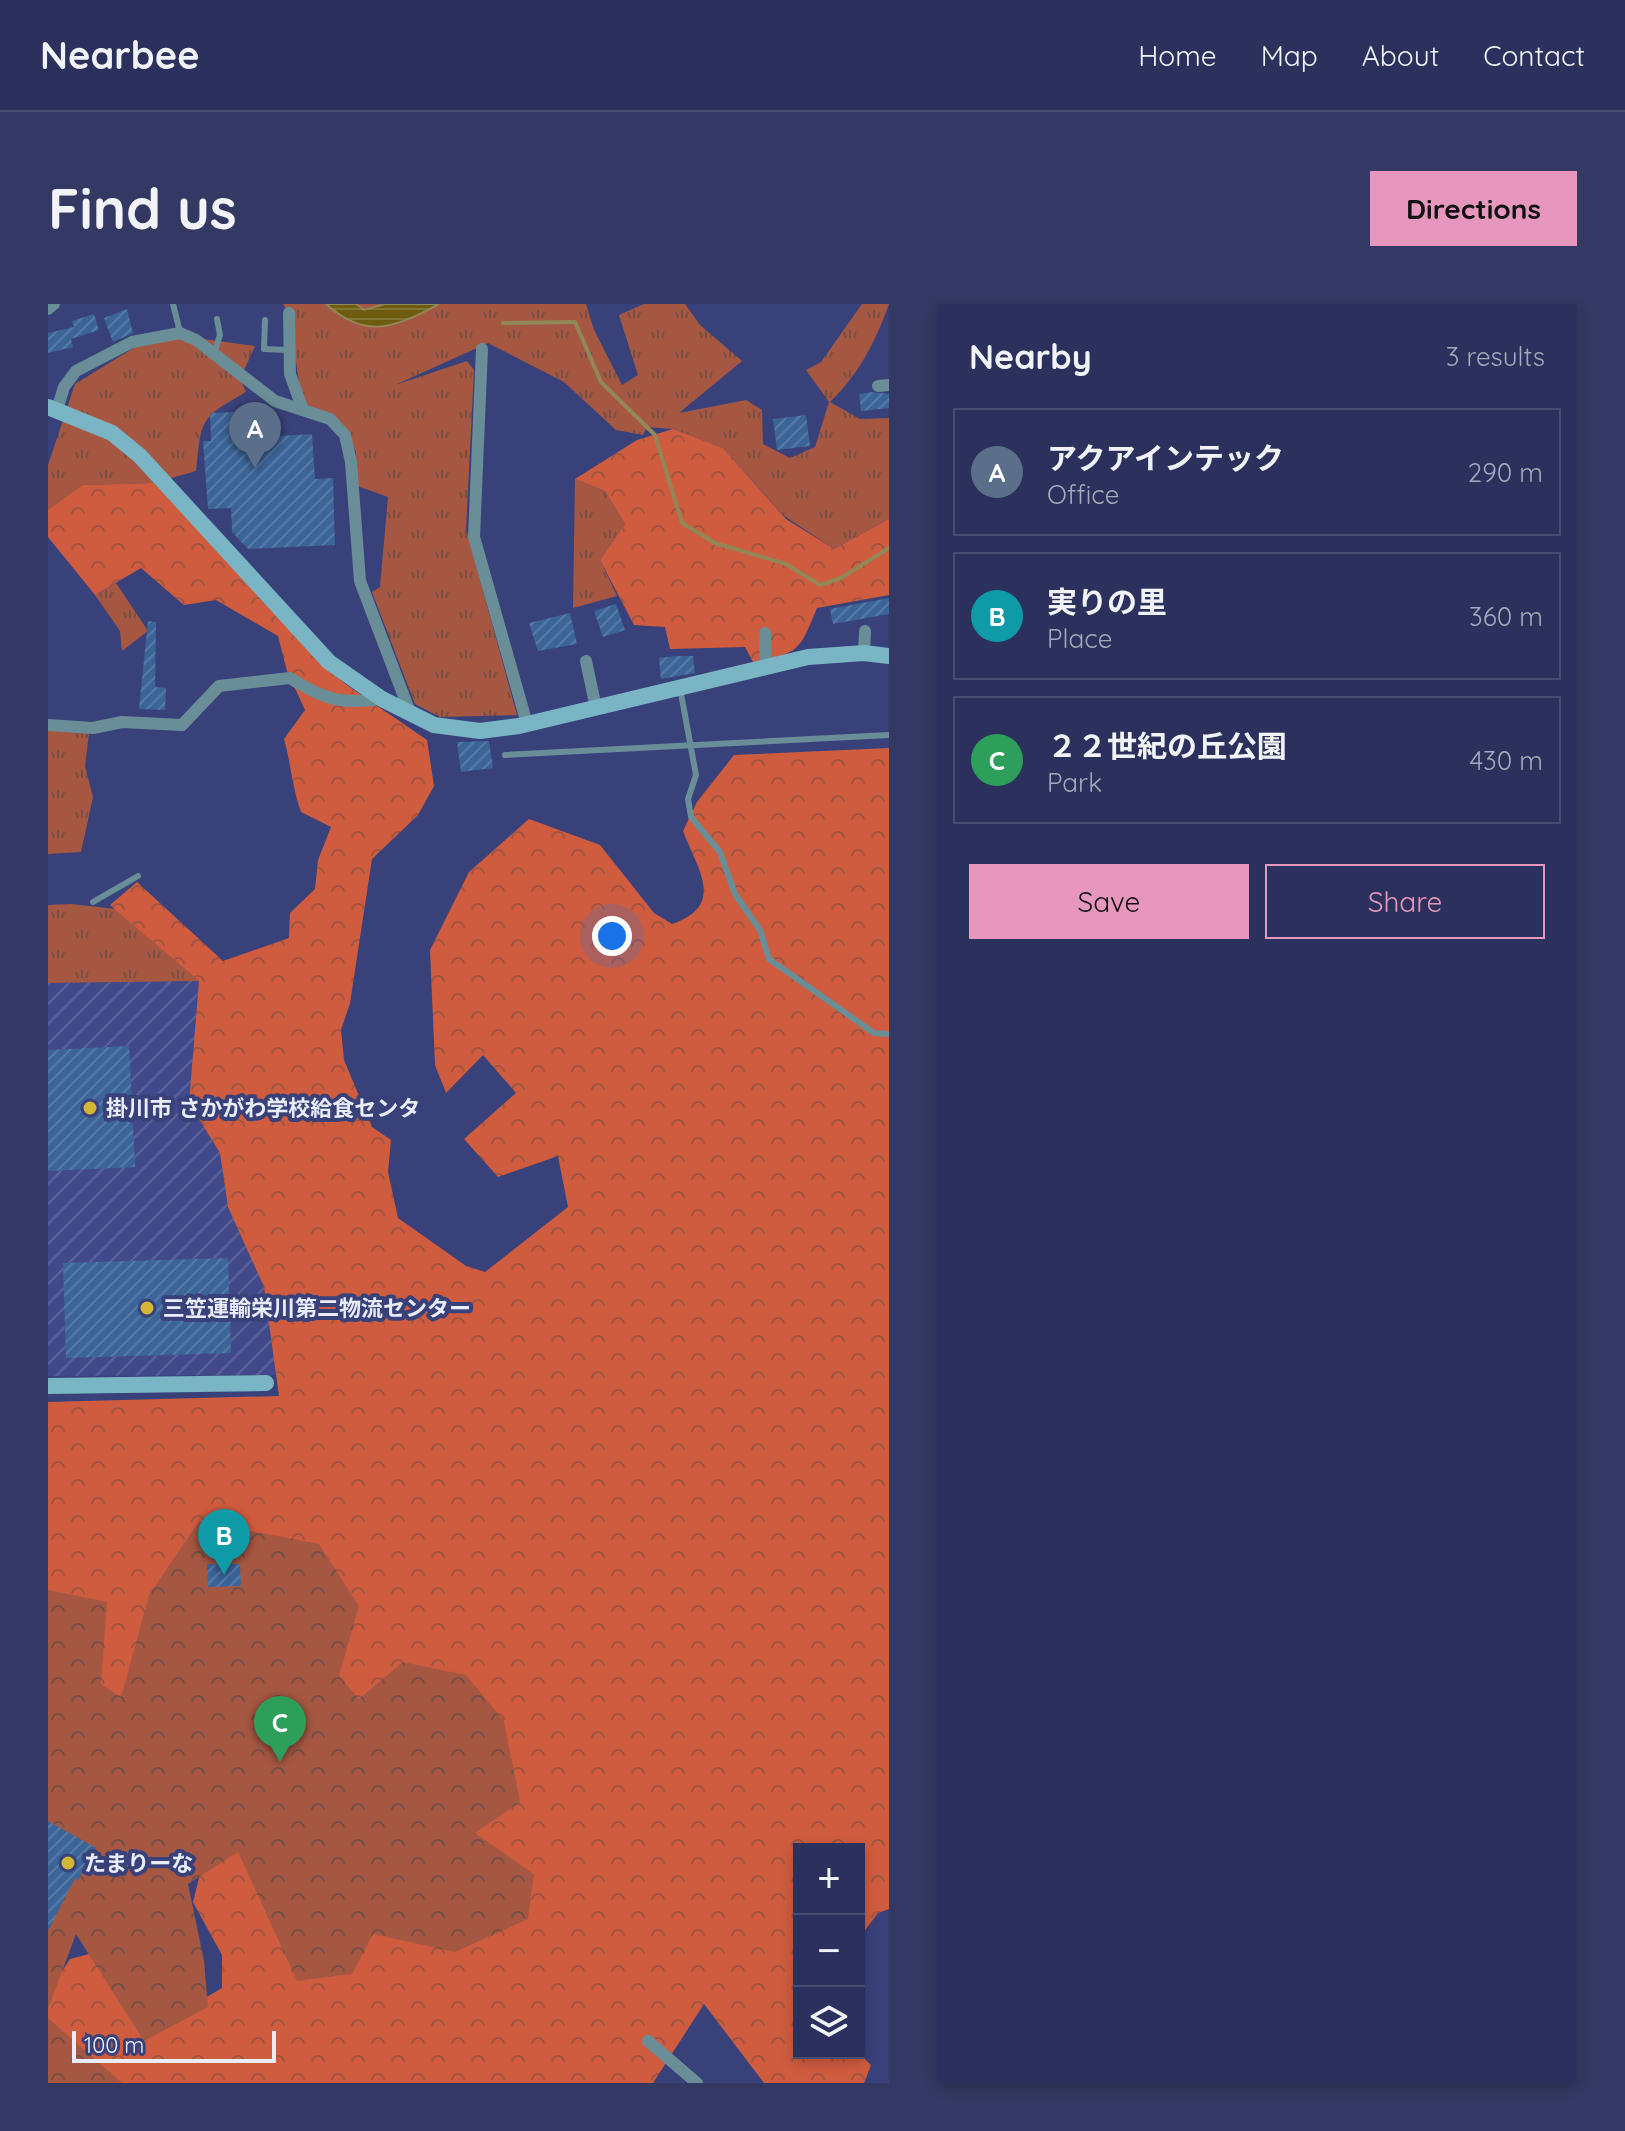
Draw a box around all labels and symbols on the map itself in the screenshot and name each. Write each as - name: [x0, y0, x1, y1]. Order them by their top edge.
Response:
- pin: A: [229, 402, 281, 468]
- your location: [592, 916, 632, 956]
- place label: 掛川市 さかがわ学校給食センタ: [106, 1094, 420, 1122]
- marker: 掛川市 さかがわ学校給食センタ: [81, 1099, 99, 1117]
- place label: 三笠運輸栄川第二物流センター: [163, 1294, 471, 1322]
- marker: 三笠運輸栄川第二物流センター: [138, 1299, 156, 1317]
- pin: B: [198, 1509, 250, 1575]
- pin: C: [254, 1696, 306, 1762]
- place label: たまりーな: [84, 1849, 193, 1877]
- marker: たまりーな: [59, 1854, 77, 1872]
- scale bar: [72, 2027, 276, 2063]

